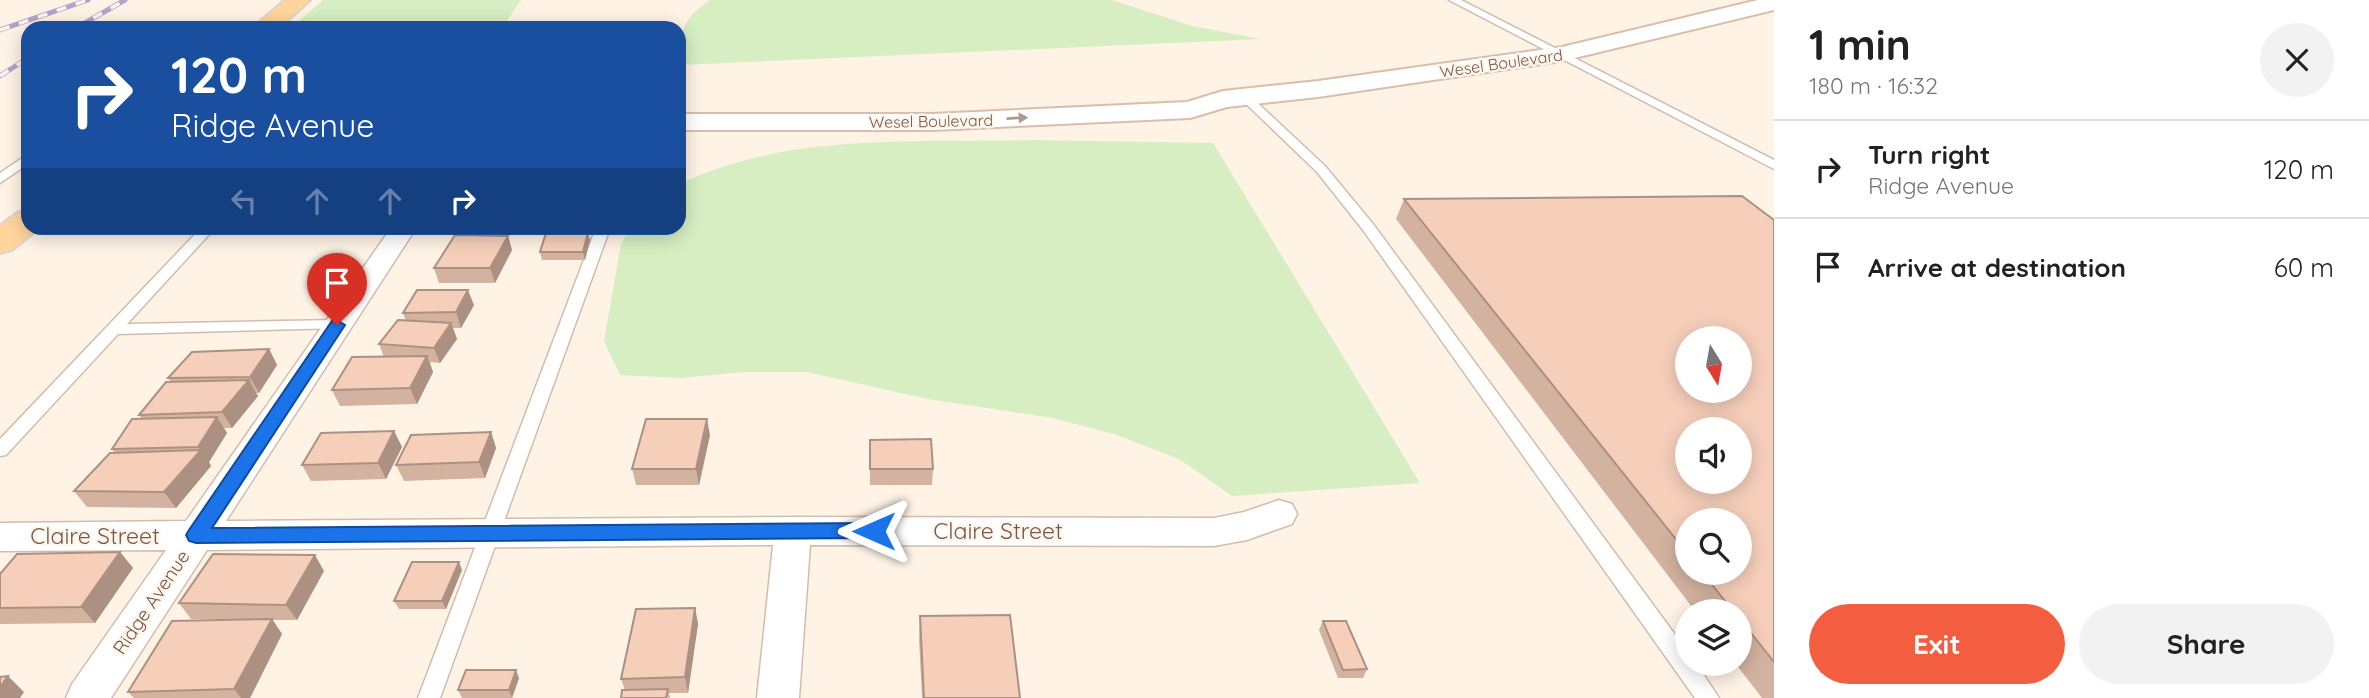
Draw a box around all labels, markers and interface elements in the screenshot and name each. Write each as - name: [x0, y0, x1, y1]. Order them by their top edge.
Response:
- text: 1 min: [1809, 18, 1911, 71]
- button: close: [2260, 23, 2334, 97]
- text: 120 m: [171, 44, 307, 105]
- street label: Wesel Boulevard: [1438, 44, 1564, 82]
- icon: right: [56, 49, 147, 140]
- text: 180 m · 16:32: [1809, 71, 1938, 100]
- text: Ridge Avenue: [171, 105, 374, 145]
- street label: Wesel Boulevard: [869, 110, 993, 132]
- one-way arrow: [1006, 113, 1028, 124]
- text: Turn right: [1868, 138, 1990, 171]
- icon: right: [1809, 150, 1847, 188]
- text: 120 m: [2264, 153, 2334, 186]
- text: Ridge Avenue: [1868, 171, 2014, 200]
- icon: left: [225, 182, 263, 220]
- icon: ahead: [298, 182, 336, 220]
- icon: ahead: [371, 182, 409, 220]
- icon: right: [444, 182, 482, 220]
- icon: arrive: [1809, 248, 1847, 286]
- text: Arrive at destination: [1868, 251, 2126, 284]
- text: 60 m: [2274, 251, 2334, 284]
- pin: [307, 253, 367, 325]
- icon: arrive: [318, 264, 356, 302]
- north arrow: [1675, 326, 1752, 402]
- map controls: [1675, 326, 1752, 676]
- button: sound: [1675, 417, 1752, 494]
- position arrow: [837, 494, 911, 568]
- button: search: [1675, 508, 1752, 585]
- street label: Claire Street: [933, 516, 1063, 545]
- street label: Claire Street: [30, 521, 160, 550]
- street label: Ridge Avenue: [107, 545, 195, 659]
- button: layers: [1675, 599, 1752, 676]
- button: Exit: [1809, 604, 2065, 684]
- button: Share: [2079, 604, 2334, 684]

